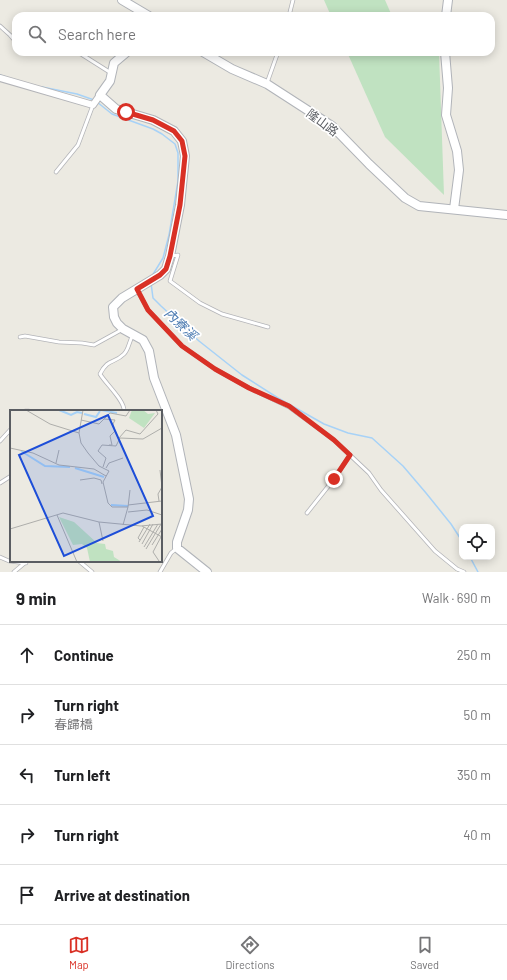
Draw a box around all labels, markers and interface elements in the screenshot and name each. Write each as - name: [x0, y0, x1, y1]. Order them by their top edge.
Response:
- search box: [12, 12, 495, 56]
- icon: search: [26, 23, 48, 45]
- text: Search here: [58, 25, 136, 43]
- route start: [117, 103, 135, 121]
- street label: 隆山路: [304, 106, 342, 138]
- water label: 內寮溪: [161, 305, 202, 345]
- inset map: [10, 410, 162, 562]
- route end: [325, 470, 343, 488]
- map controls: [459, 524, 495, 560]
- button: locate: [459, 524, 495, 560]
- text: 9 min: [16, 588, 56, 608]
- text: Walk · 690 m: [422, 590, 491, 606]
- icon: ahead: [16, 644, 38, 666]
- text: Continue: [54, 646, 114, 664]
- text: 250 m: [457, 647, 491, 663]
- text: Turn right: [54, 696, 119, 714]
- icon: right: [16, 704, 38, 726]
- text: 50 m: [464, 707, 491, 723]
- text: 春歸橋: [54, 716, 93, 732]
- icon: left: [16, 764, 38, 786]
- text: Turn left: [54, 766, 110, 784]
- text: 350 m: [457, 767, 491, 783]
- icon: right: [16, 824, 38, 846]
- text: Turn right: [54, 826, 119, 844]
- text: 40 m: [463, 827, 491, 843]
- icon: arrive: [16, 884, 38, 906]
- text: Arrive at destination: [54, 886, 190, 904]
- tab: Map: [68, 934, 90, 971]
- tab: Directions: [225, 934, 275, 971]
- tab: Saved: [410, 934, 439, 971]

